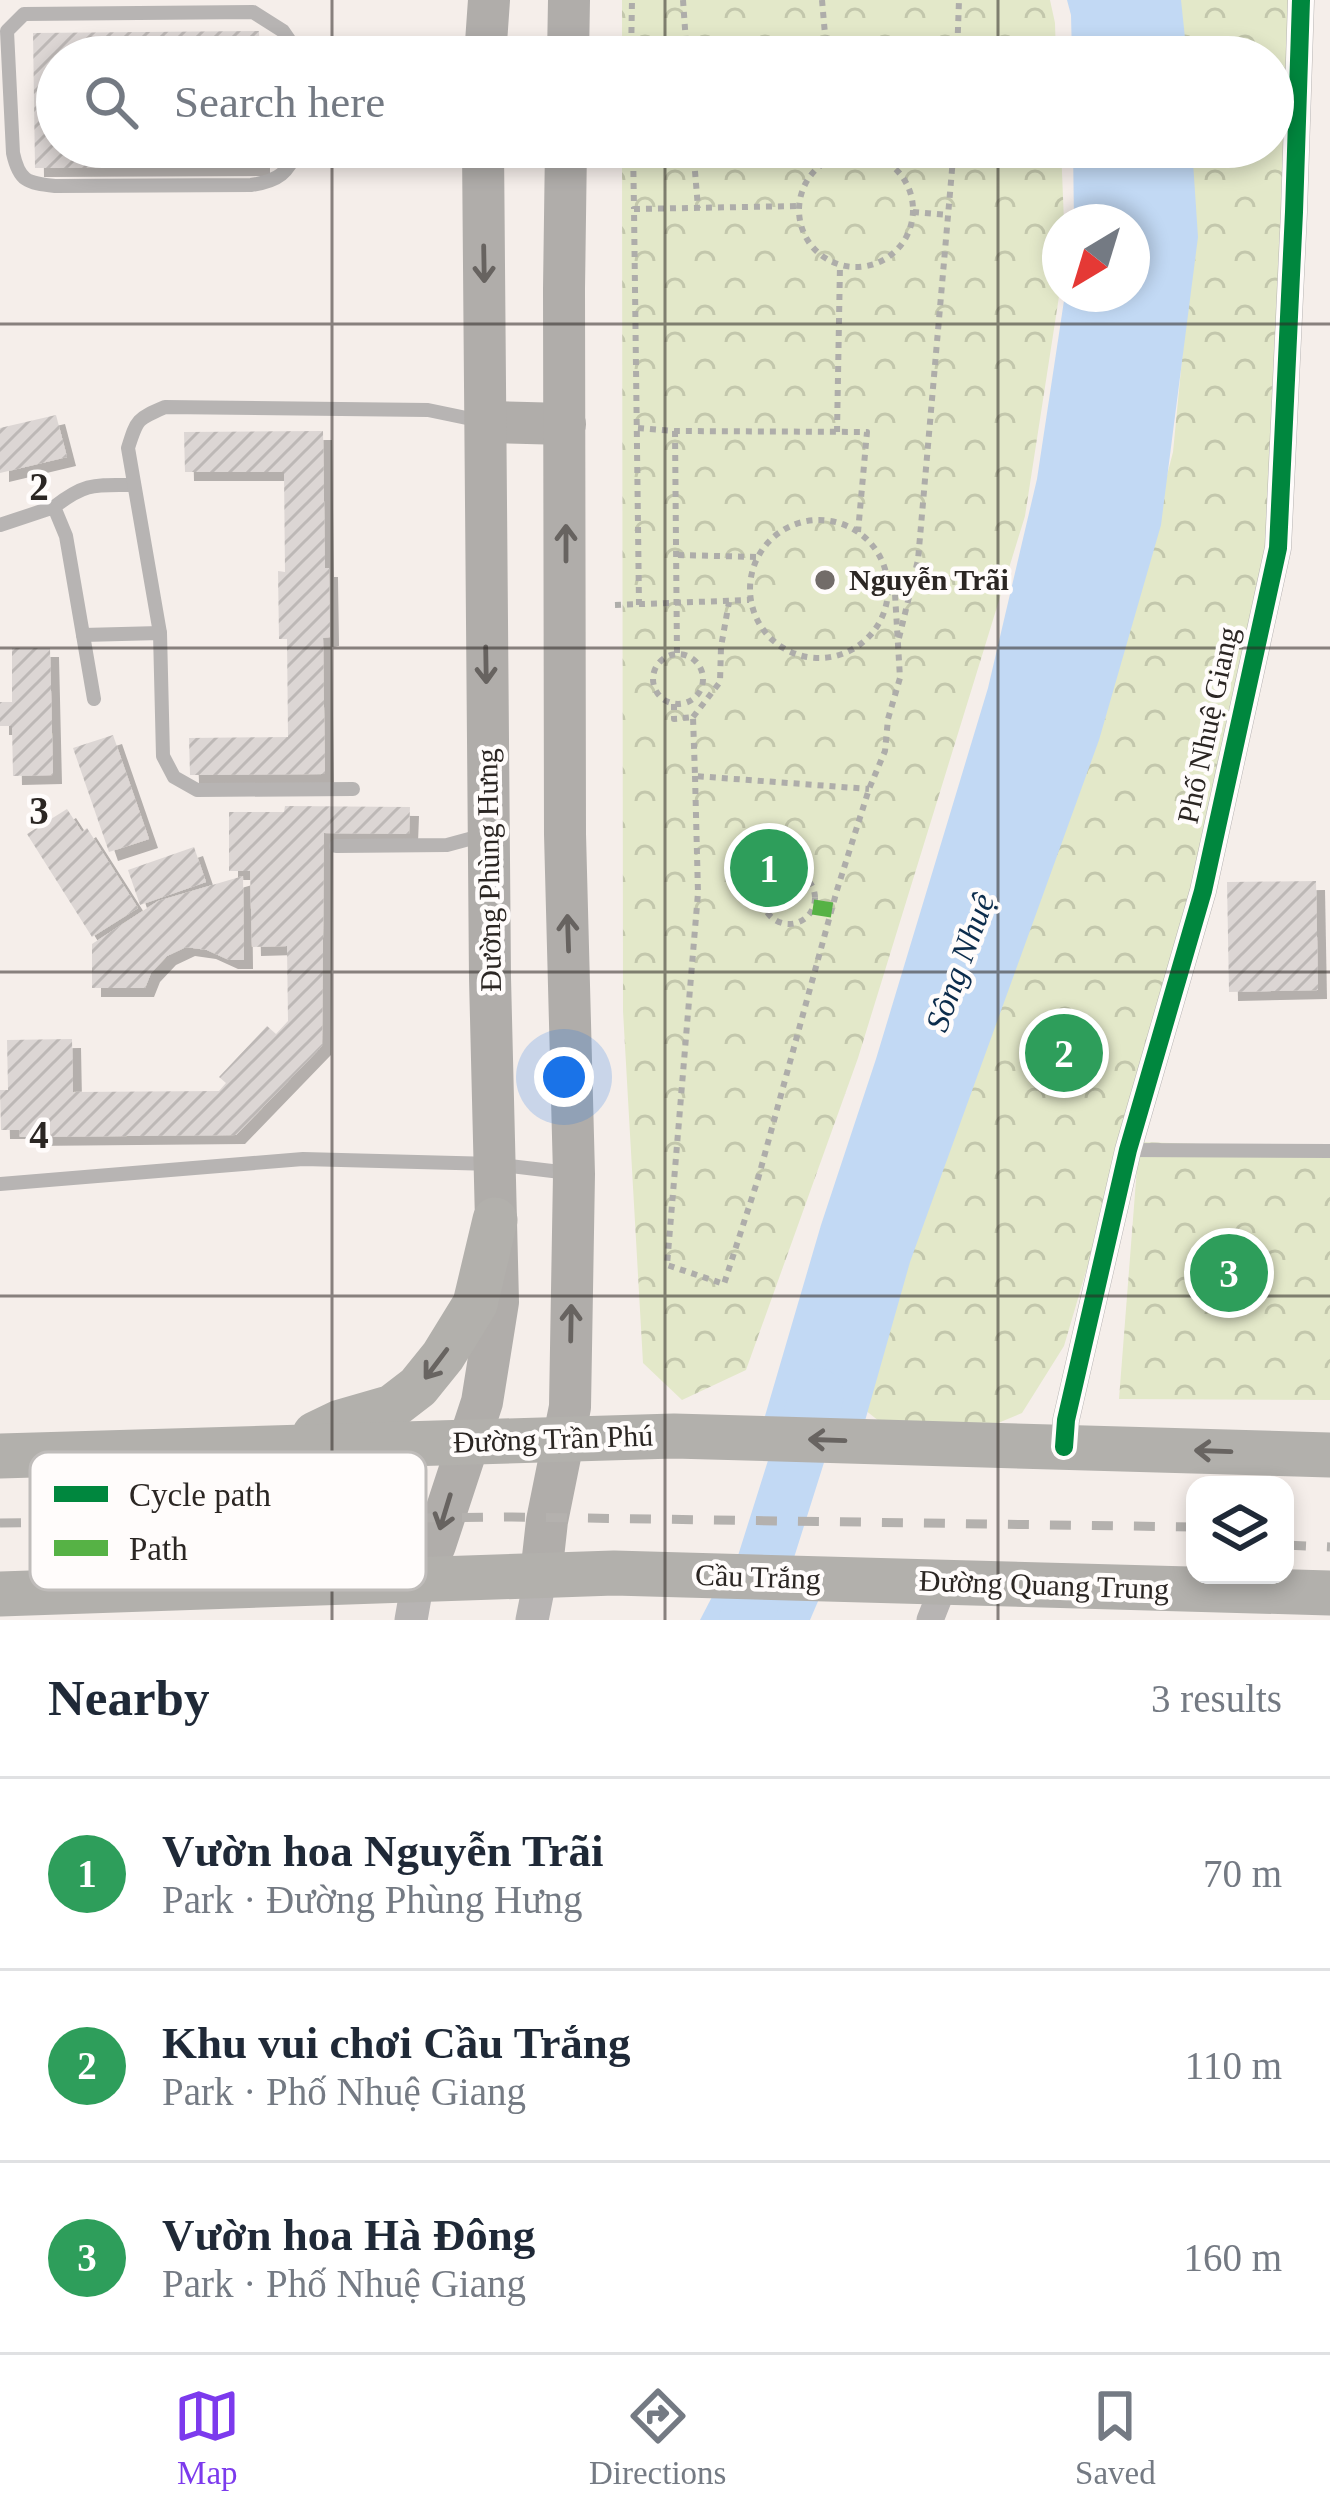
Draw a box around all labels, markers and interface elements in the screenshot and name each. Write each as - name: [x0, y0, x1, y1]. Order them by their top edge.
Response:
- search box: [36, 36, 1294, 168]
- icon: search: [78, 69, 144, 135]
- text: Search here: [174, 77, 385, 127]
- north arrow: [1042, 204, 1150, 312]
- one-way arrow: [473, 244, 495, 283]
- text: 2: [29, 465, 49, 508]
- one-way arrow: [554, 524, 577, 563]
- place label: Nguyễn Trãi: [849, 563, 1009, 596]
- marker: Nguyễn Trãi: [812, 567, 838, 593]
- street label: Phố Nhuệ Giang: [1171, 624, 1244, 826]
- one-way arrow: [475, 645, 498, 684]
- street label: Đường Phùng Hưng: [470, 748, 507, 992]
- text: 3: [29, 789, 49, 832]
- pin: 1: [730, 823, 808, 913]
- water label: Sông Nhuệ: [918, 888, 1002, 1036]
- one-way arrow: [557, 914, 580, 953]
- pin: 2: [1025, 1008, 1103, 1098]
- your location: [534, 1047, 594, 1107]
- text: 4: [29, 1113, 49, 1156]
- pin: 3: [1190, 1228, 1268, 1318]
- one-way arrow: [560, 1304, 583, 1343]
- one-way arrow: [423, 1348, 449, 1380]
- street label: Đường Trần Phú: [452, 1419, 654, 1458]
- one-way arrow: [808, 1429, 847, 1452]
- one-way arrow: [1194, 1440, 1233, 1463]
- legend: [30, 1452, 426, 1590]
- map controls: [1186, 1476, 1294, 1584]
- button: layers: [1186, 1476, 1294, 1584]
- text: Cycle path: [129, 1477, 272, 1513]
- one-way arrow: [433, 1492, 455, 1530]
- text: Path: [129, 1531, 188, 1567]
- street label: Cầu Trắng: [695, 1558, 821, 1595]
- street label: Đường Quang Trung: [918, 1564, 1170, 1605]
- text: Nearby: [48, 1670, 209, 1726]
- text: 3 results: [1151, 1677, 1282, 1720]
- text: Vườn hoa Nguyễn Trãi: [162, 1826, 604, 1876]
- text: 1: [77, 1852, 97, 1895]
- text: 70 m: [1203, 1852, 1282, 1895]
- text: Park · Đường Phùng Hưng: [162, 1878, 582, 1921]
- text: Khu vui chơi Cầu Trắng: [162, 2018, 630, 2068]
- text: 2: [77, 2044, 97, 2087]
- text: 110 m: [1185, 2044, 1282, 2087]
- text: Park · Phố Nhuệ Giang: [162, 2070, 526, 2113]
- text: Vườn hoa Hà Đông: [162, 2210, 535, 2260]
- text: 3: [77, 2236, 97, 2279]
- text: 160 m: [1183, 2236, 1282, 2279]
- text: Park · Phố Nhuệ Giang: [162, 2262, 526, 2305]
- tab: Map: [174, 2383, 240, 2492]
- tab: Directions: [589, 2383, 726, 2492]
- tab: Saved: [1075, 2383, 1156, 2492]

